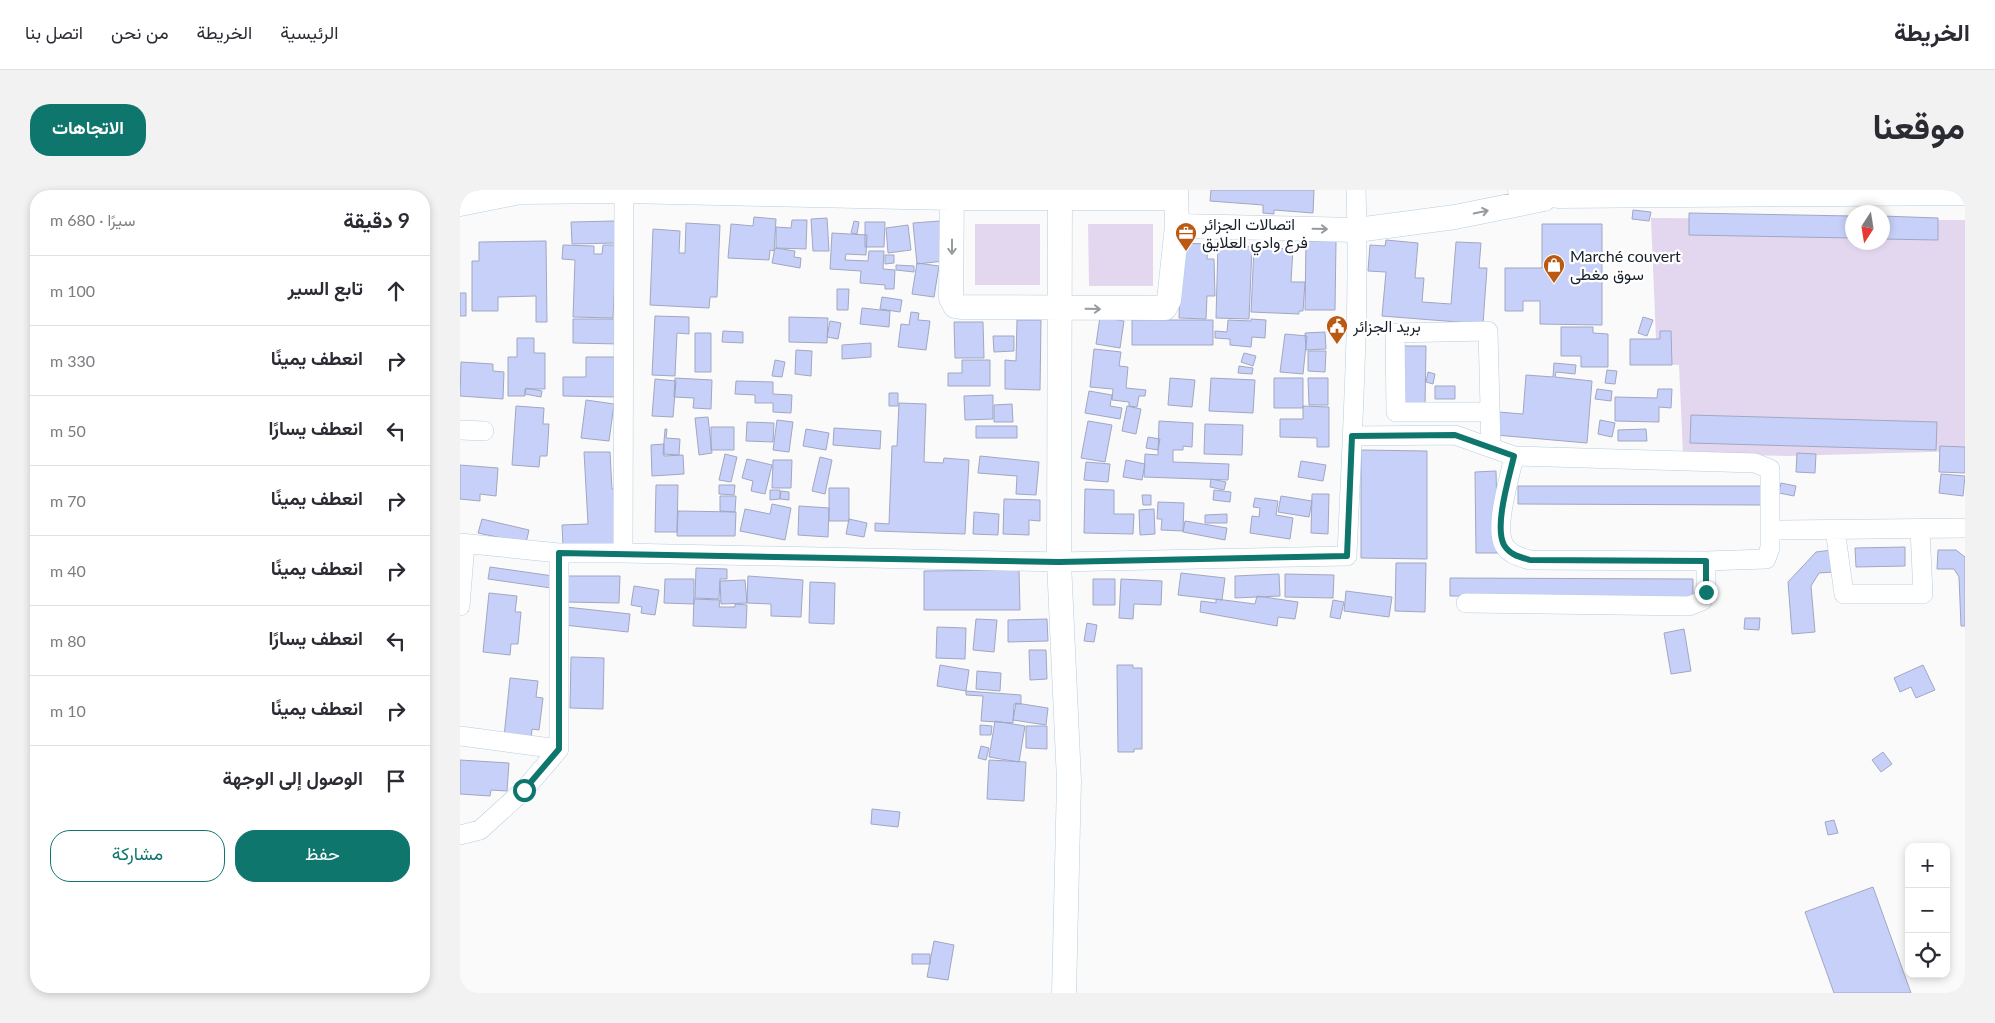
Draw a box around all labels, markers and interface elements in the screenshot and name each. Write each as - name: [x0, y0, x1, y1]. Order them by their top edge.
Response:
- text: الخريطة: [1894, 17, 1970, 46]
- text: اتصل بنا: [25, 21, 83, 43]
- text: من نحن: [111, 21, 169, 43]
- text: الخريطة: [197, 21, 252, 43]
- text: الرئيسية: [280, 21, 338, 43]
- button: الاتجاهات: [30, 104, 146, 156]
- text: موقعنا: [1872, 104, 1965, 146]
- north arrow: [1845, 205, 1890, 250]
- text: 9 دقيقة: [343, 207, 410, 232]
- one-way arrow: [1473, 207, 1489, 216]
- text: سيرًا · 680 m: [50, 210, 135, 229]
- place label: اتصالات الجزائر فرع وادي العلايق: [1201, 214, 1308, 256]
- office icon: اتصالات الجزائر فرع وادي العلايق: [1174, 221, 1198, 252]
- one-way arrow: [1312, 224, 1328, 234]
- one-way arrow: [947, 239, 956, 255]
- place label: Marché couvert سوق مغطى: [1570, 246, 1681, 285]
- shop icon: Marché couvert سوق مغطى: [1542, 253, 1566, 284]
- text: تابع السير: [288, 276, 363, 299]
- icon: ahead: [382, 277, 410, 305]
- text: 100 m: [50, 281, 95, 300]
- one-way arrow: [1084, 304, 1100, 313]
- public building icon: بريد الجزائر: [1325, 314, 1349, 345]
- place label: بريد الجزائر: [1352, 316, 1421, 337]
- text: انعطف يمينًا: [271, 346, 363, 369]
- icon: right: [382, 347, 410, 375]
- text: 330 m: [50, 351, 95, 370]
- text: انعطف يسارًا: [268, 416, 363, 439]
- icon: left: [382, 417, 410, 445]
- text: 50 m: [50, 421, 86, 440]
- text: انعطف يمينًا: [271, 486, 363, 509]
- icon: right: [382, 487, 410, 515]
- text: 70 m: [50, 491, 86, 510]
- text: انعطف يمينًا: [271, 556, 363, 579]
- icon: right: [382, 557, 410, 585]
- text: 40 m: [50, 561, 86, 580]
- route end: [1695, 581, 1718, 604]
- text: انعطف يسارًا: [268, 626, 363, 649]
- icon: left: [382, 627, 410, 655]
- text: 80 m: [50, 631, 86, 650]
- text: انعطف يمينًا: [271, 696, 363, 719]
- icon: right: [382, 697, 410, 725]
- text: 10 m: [50, 701, 86, 720]
- text: الوصول إلى الوجهة: [222, 766, 363, 789]
- icon: arrive: [382, 767, 410, 795]
- route start: [513, 779, 536, 802]
- button: مشاركة: [50, 830, 225, 882]
- button: حفظ: [235, 830, 410, 882]
- map controls: [1905, 843, 1950, 978]
- button: +: [1905, 843, 1950, 888]
- button: −: [1905, 888, 1950, 933]
- button: locate: [1905, 933, 1950, 978]

